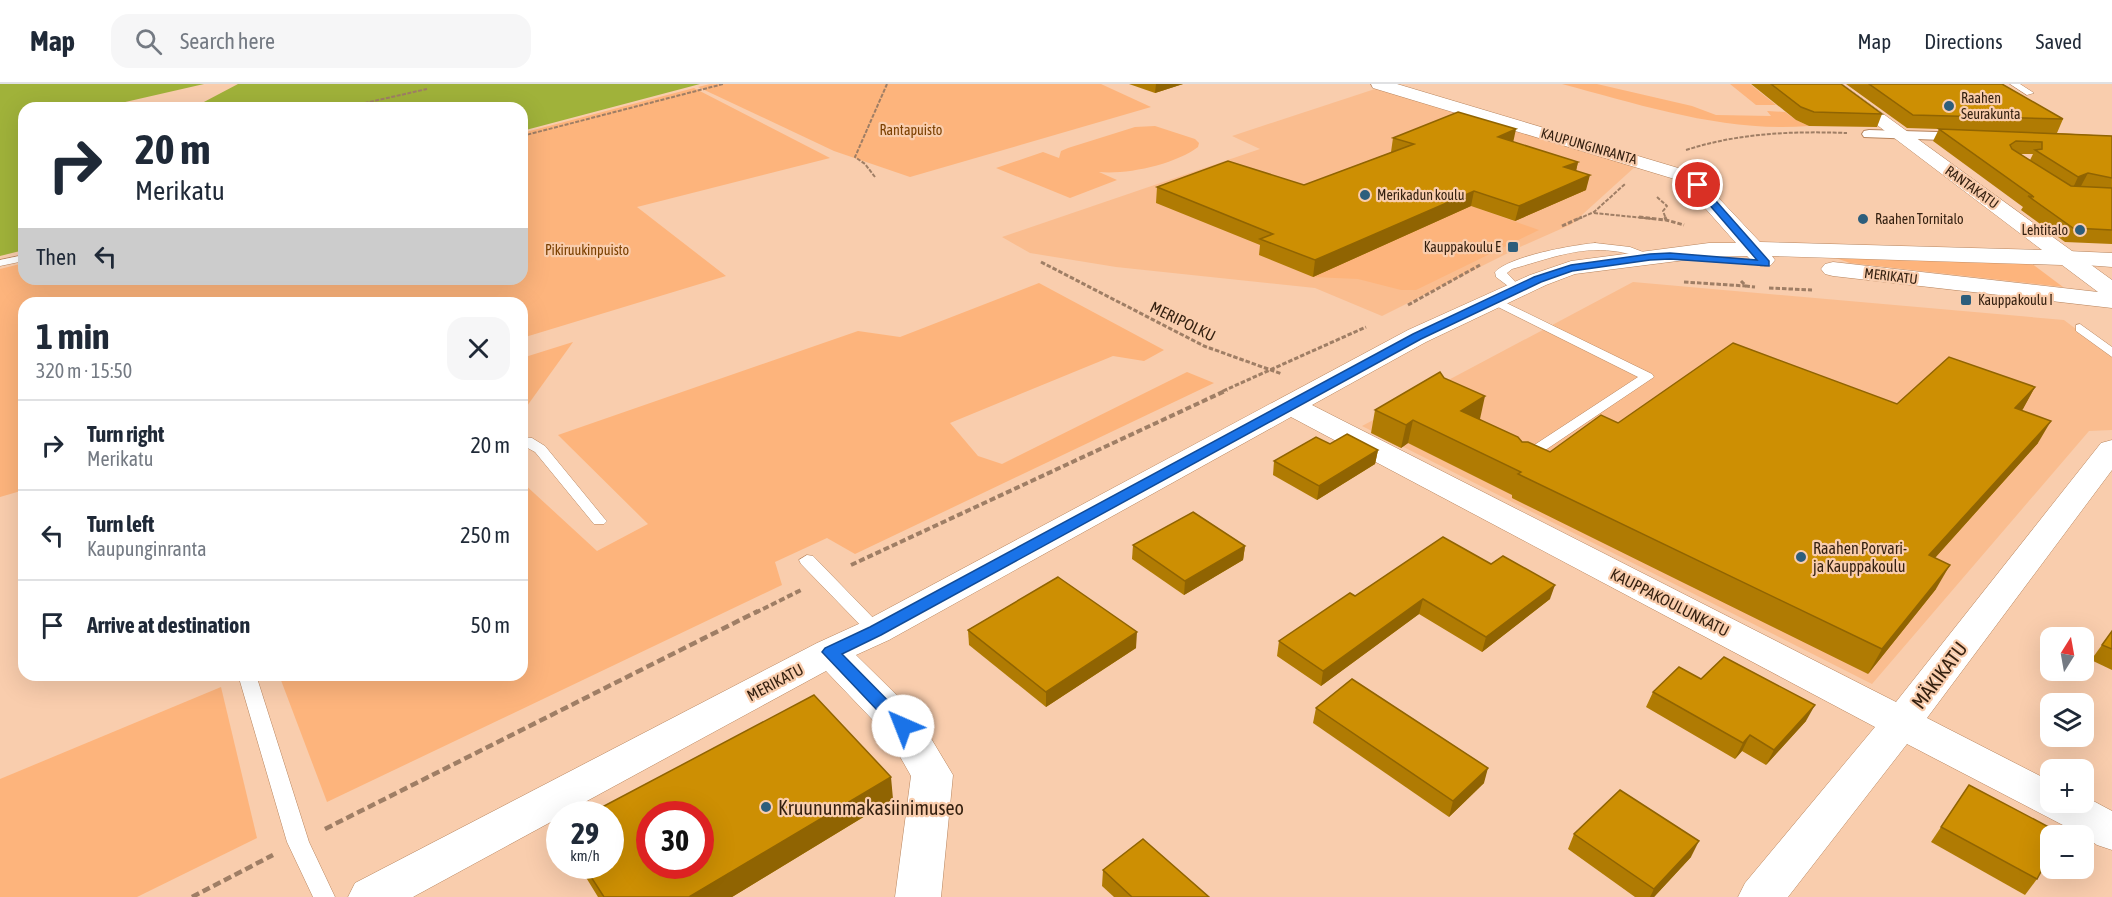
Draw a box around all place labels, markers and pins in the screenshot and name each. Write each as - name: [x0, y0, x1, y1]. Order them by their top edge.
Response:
- place label: Raahen Seurakunta: [1961, 90, 2021, 122]
- marker: Raahen Seurakunta: [1942, 99, 1956, 113]
- pin: [1672, 159, 1723, 210]
- place label: Merikadun koulu: [1377, 187, 1465, 203]
- marker: Merikadun koulu: [1358, 188, 1372, 202]
- place label: Raahen Tornitalo: [1875, 211, 1964, 227]
- marker: Raahen Tornitalo: [1856, 212, 1870, 226]
- place label: Lehtitalo: [2021, 222, 2068, 238]
- marker: Lehtitalo: [2073, 223, 2087, 237]
- place label: Kauppakoulu E: [1424, 239, 1501, 255]
- marker: Kauppakoulu E: [1506, 240, 1520, 254]
- place label: Kauppakoulu I: [1978, 292, 2053, 308]
- marker: Kauppakoulu I: [1959, 293, 1973, 307]
- place label: Raahen Porvari- ja Kauppakoulu: [1812, 539, 1907, 576]
- marker: Raahen Porvari- ja Kauppakoulu: [1794, 550, 1808, 564]
- place label: Kruununmakasiinimuseo: [778, 796, 964, 819]
- marker: Kruununmakasiinimuseo: [759, 800, 773, 814]

